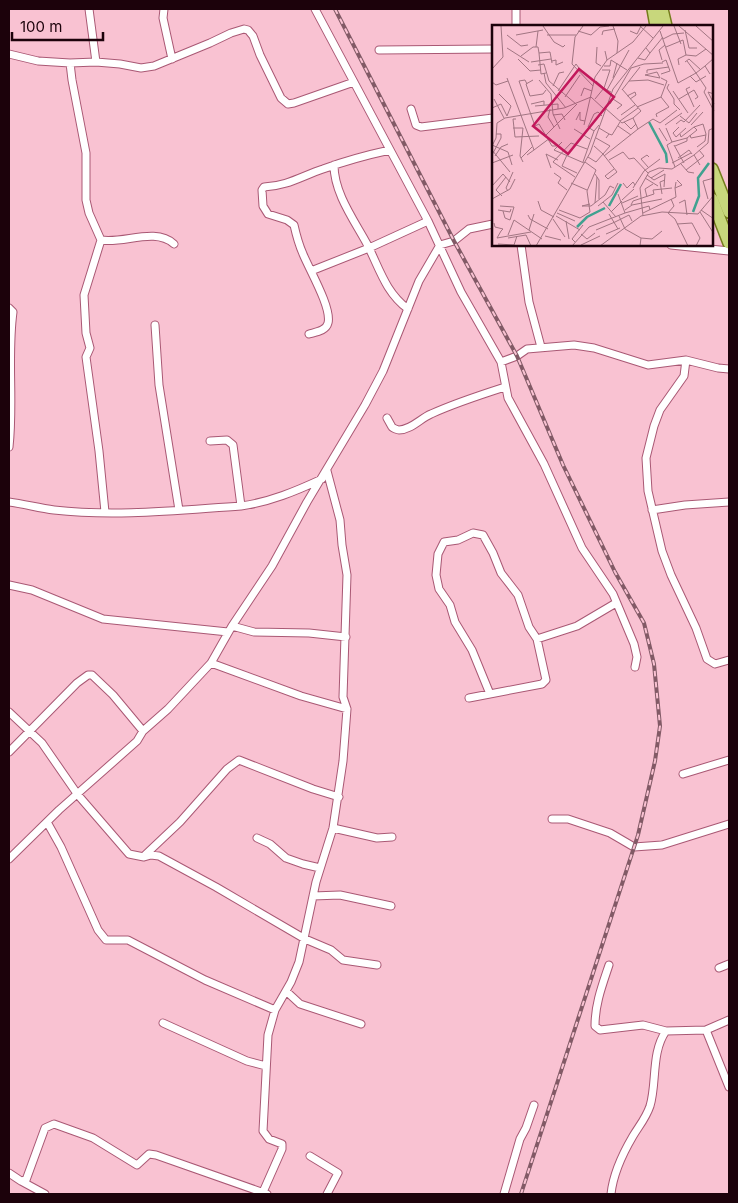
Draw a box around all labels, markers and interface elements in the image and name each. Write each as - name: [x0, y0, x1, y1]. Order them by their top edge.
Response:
- scale bar: [12, 10, 104, 42]
- text: 100 m: [20, 17, 62, 36]
- inset map: [492, 25, 713, 246]

